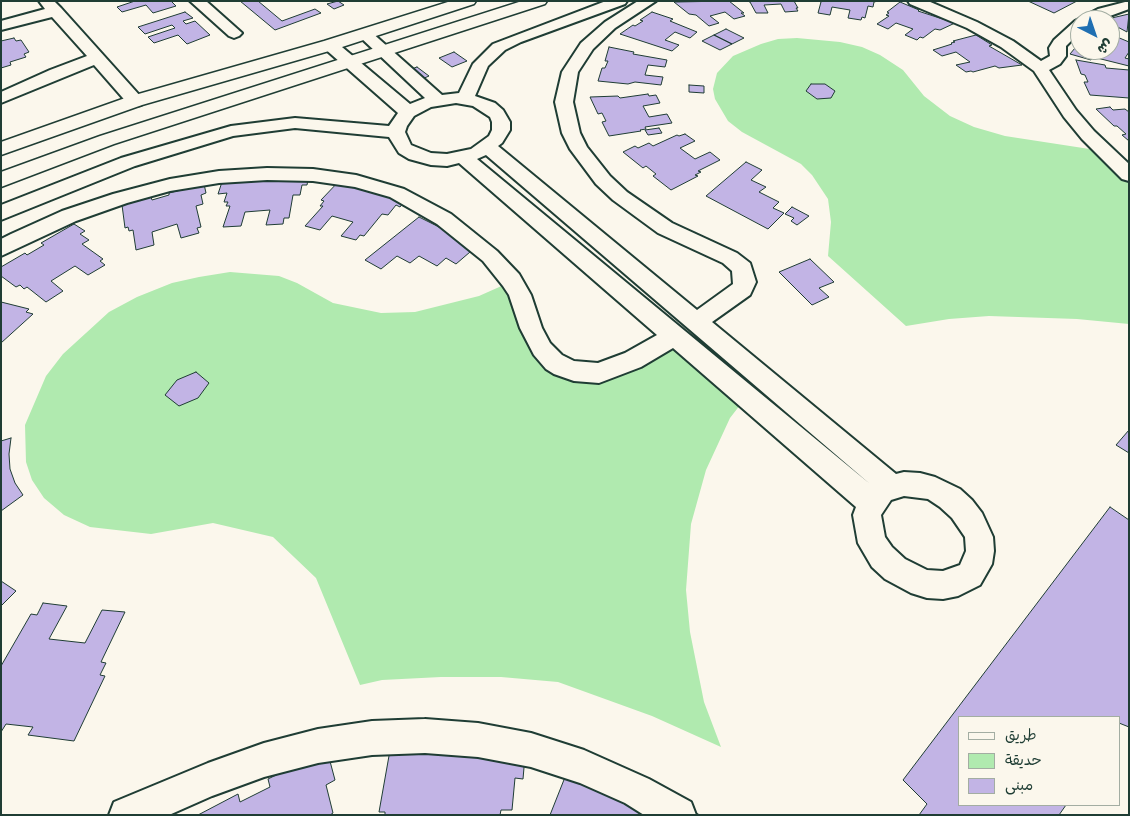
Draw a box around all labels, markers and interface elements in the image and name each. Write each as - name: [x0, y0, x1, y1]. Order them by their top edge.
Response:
- north arrow: [1070, 10, 1120, 60]
- text: ش: [1092, 33, 1117, 59]
- legend: [958, 716, 1120, 806]
- text: طريق: [1005, 725, 1037, 747]
- text: حديقة: [1005, 750, 1042, 772]
- text: مبنى: [1005, 775, 1033, 797]

